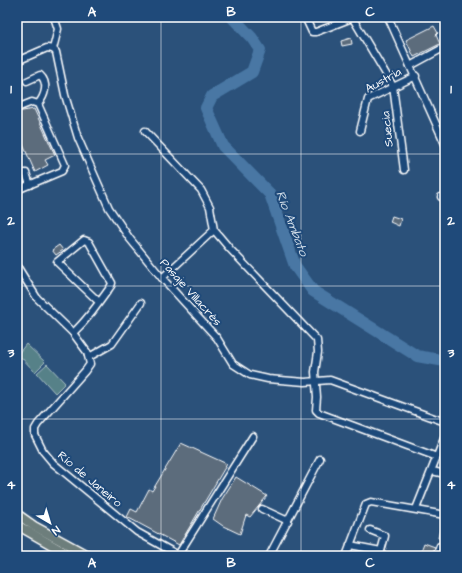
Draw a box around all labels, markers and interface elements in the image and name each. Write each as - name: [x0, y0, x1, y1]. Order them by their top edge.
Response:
- text: A: [88, 3, 97, 21]
- text: B: [226, 3, 236, 21]
- text: C: [365, 3, 375, 21]
- street label: Austria: [362, 64, 405, 97]
- text: 1: [10, 80, 12, 98]
- text: 1: [450, 80, 452, 98]
- street label: Suecia: [377, 110, 398, 148]
- water label: Río Ambato: [271, 188, 313, 260]
- text: 2: [6, 212, 15, 230]
- text: 2: [446, 212, 455, 230]
- street label: Pasaje Villacrés: [156, 255, 225, 330]
- text: 3: [7, 344, 15, 362]
- text: 3: [447, 344, 455, 362]
- street label: Río de Janeiro: [54, 447, 126, 512]
- text: 4: [7, 476, 16, 494]
- text: 4: [447, 476, 456, 494]
- north arrow: [30, 503, 70, 543]
- text: N: [48, 522, 63, 539]
- text: A: [88, 554, 97, 572]
- text: B: [226, 554, 236, 572]
- text: C: [365, 554, 375, 572]

